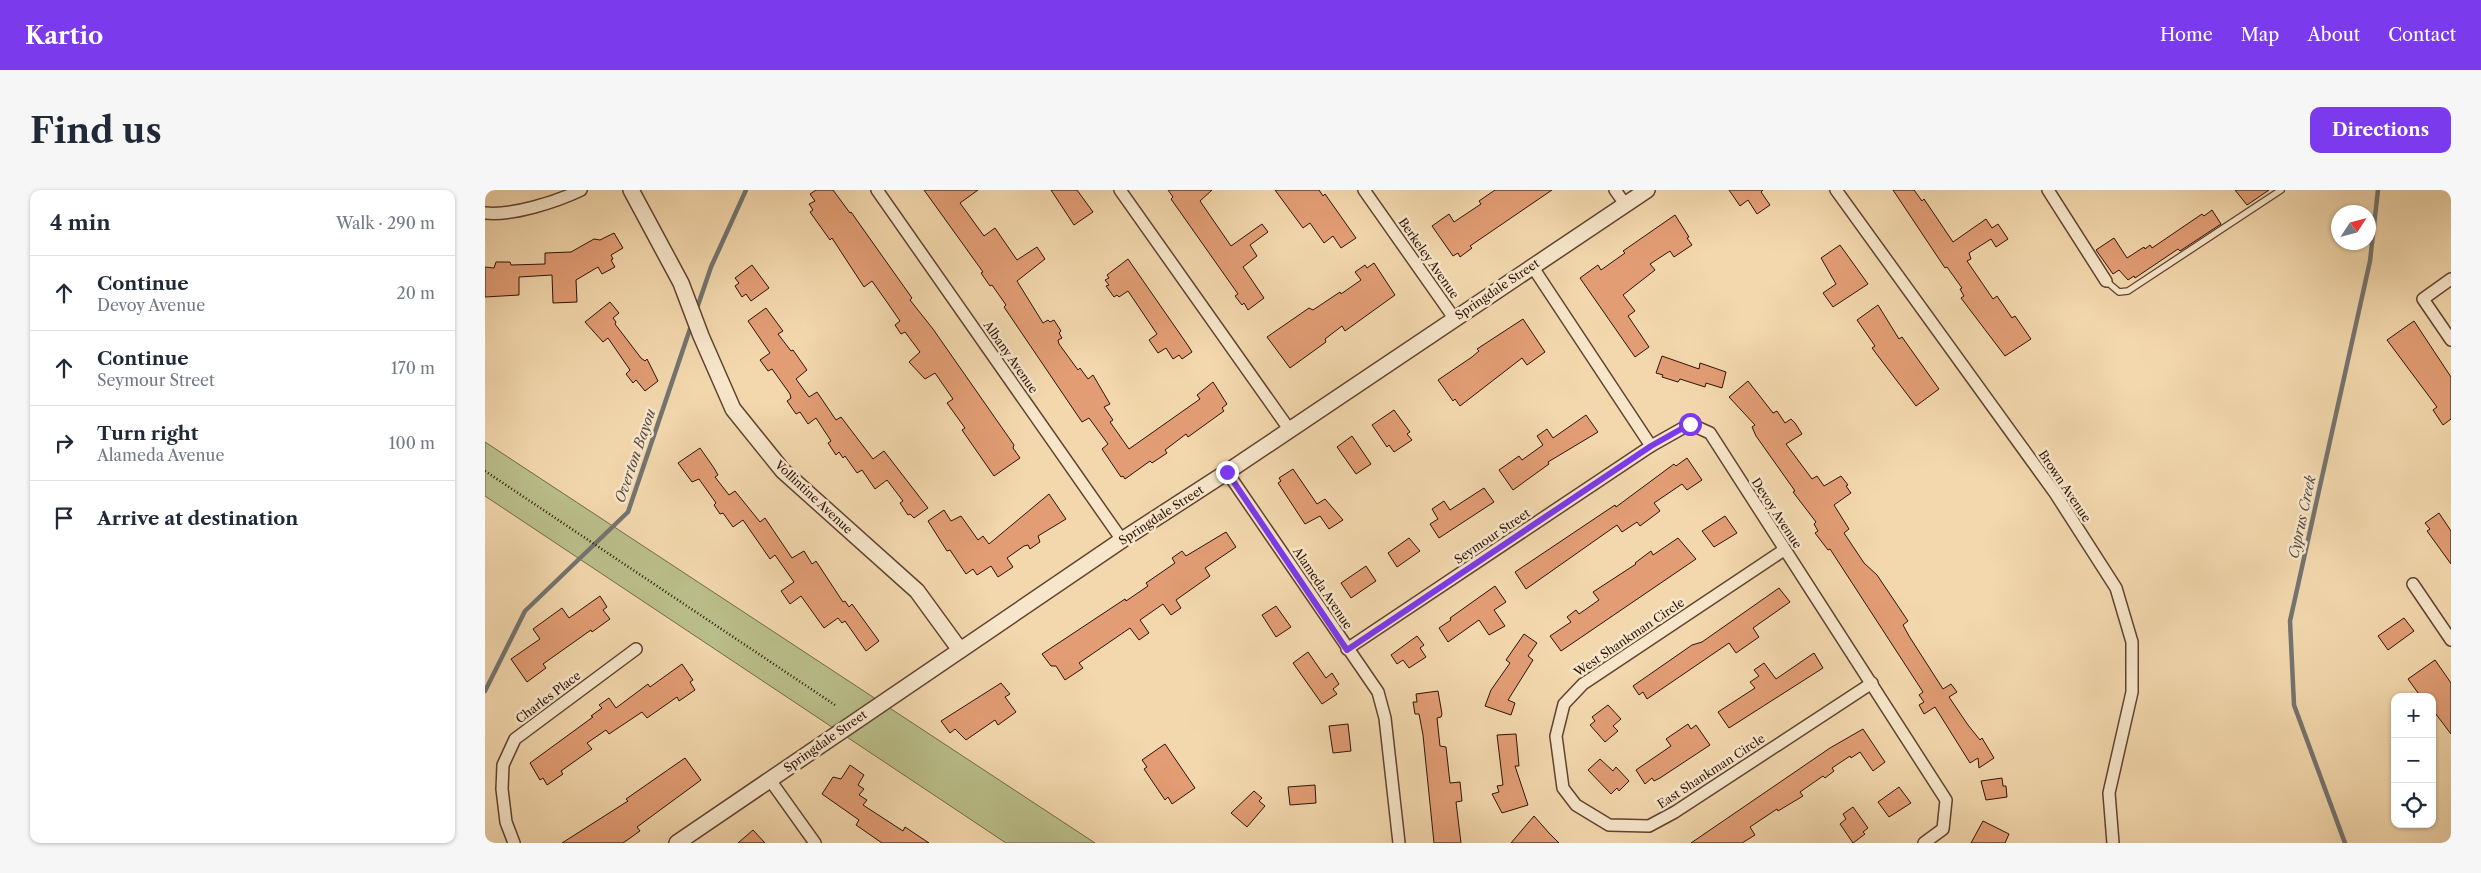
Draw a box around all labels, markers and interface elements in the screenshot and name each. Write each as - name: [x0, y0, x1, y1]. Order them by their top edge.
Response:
- text: Kartio: [25, 21, 103, 50]
- text: Home: [2160, 24, 2213, 46]
- text: Map: [2241, 24, 2279, 46]
- text: About: [2307, 24, 2360, 46]
- text: Contact: [2388, 24, 2456, 46]
- button: Directions: [2310, 107, 2451, 153]
- text: Find us: [30, 109, 162, 152]
- north arrow: [2331, 205, 2376, 250]
- text: 4 min: [50, 210, 111, 235]
- text: Walk · 290 m: [336, 213, 435, 233]
- street label: Berkeley Avenue: [1396, 215, 1463, 301]
- street label: Springdale Street: [1452, 255, 1543, 323]
- text: Continue: [97, 272, 189, 295]
- icon: ahead: [50, 279, 78, 307]
- text: 20 m: [396, 283, 435, 303]
- text: Devoy Avenue: [97, 295, 205, 315]
- street label: Albany Avenue: [980, 317, 1042, 396]
- text: Continue: [97, 347, 189, 370]
- icon: ahead: [50, 354, 78, 382]
- text: 170 m: [391, 358, 435, 378]
- text: Seymour Street: [97, 370, 215, 390]
- water label: Overton Bayou: [611, 406, 660, 505]
- route start: [1679, 413, 1702, 436]
- text: Turn right: [97, 422, 198, 445]
- icon: right: [50, 429, 78, 457]
- text: 100 m: [389, 433, 435, 453]
- text: Alameda Avenue: [97, 445, 224, 465]
- street label: Brown Avenue: [2036, 447, 2095, 525]
- street label: Vollintine Avenue: [771, 456, 856, 537]
- route end: [1216, 461, 1239, 484]
- water label: Cyprus Creek: [2284, 473, 2320, 560]
- street label: Devoy Avenue: [1749, 475, 1806, 551]
- street label: Springdale Street: [1116, 482, 1207, 548]
- icon: arrive: [50, 504, 78, 532]
- street label: Seymour Street: [1451, 505, 1533, 567]
- text: Arrive at destination: [97, 507, 298, 530]
- street label: Alameda Avenue: [1290, 543, 1356, 632]
- street label: West Shankman Circle: [1570, 594, 1687, 680]
- street label: Charles Place: [512, 667, 584, 726]
- map controls: [2391, 693, 2436, 828]
- button: +: [2391, 693, 2436, 738]
- street label: Springdale Street: [780, 706, 870, 775]
- street label: East Shankman Circle: [1654, 730, 1768, 811]
- button: −: [2391, 738, 2436, 783]
- button: locate: [2391, 783, 2436, 828]

